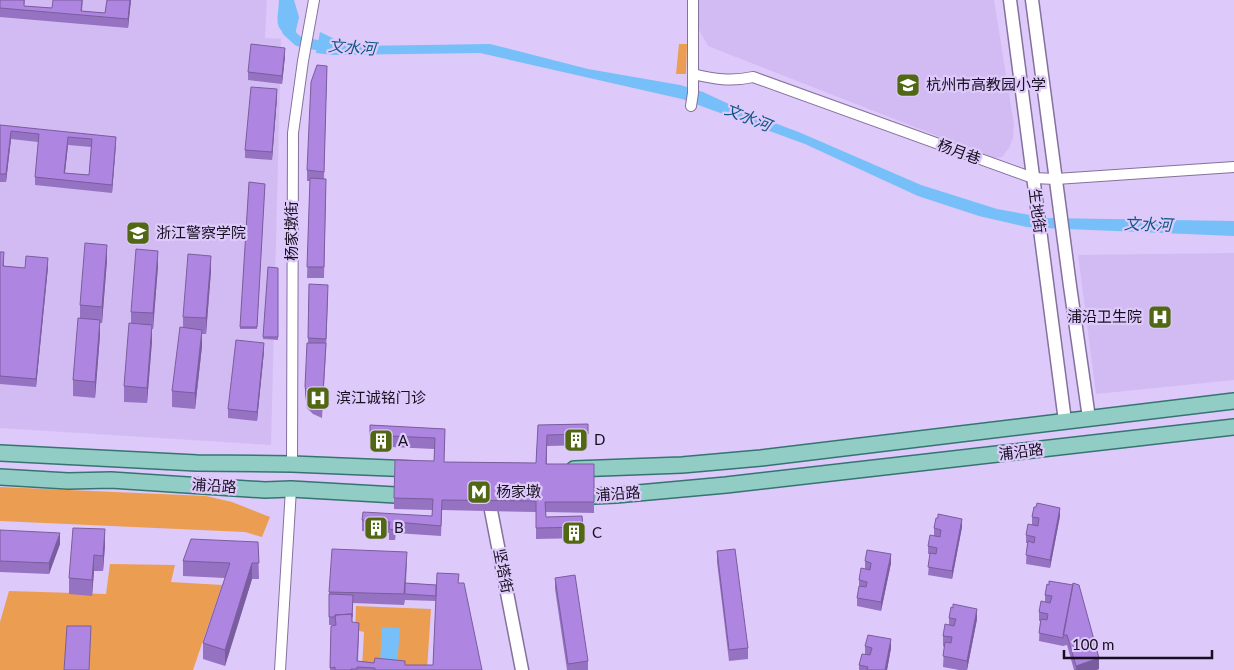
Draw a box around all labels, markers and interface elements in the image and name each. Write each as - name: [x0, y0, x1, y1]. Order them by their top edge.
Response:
- water label: 文水河: [327, 35, 380, 58]
- school or university icon: 杭州市高教园小学: [895, 72, 921, 98]
- place label: 杭州市高教园小学: [926, 75, 1046, 93]
- water label: 文水河: [722, 99, 777, 135]
- street label: 杨月巷: [935, 135, 984, 167]
- street label: 生地街: [1026, 187, 1050, 234]
- street label: 杨家墩街: [282, 201, 300, 261]
- water label: 文水河: [1124, 213, 1175, 234]
- school or university icon: 浙江警察学院: [125, 220, 151, 246]
- place label: 浙江警察学院: [156, 223, 246, 241]
- hospital icon: 浦沿卫生院: [1147, 304, 1173, 330]
- place label: 浦沿卫生院: [1067, 307, 1142, 325]
- hospital icon: 滨江诚铭门诊: [305, 385, 331, 411]
- place label: 滨江诚铭门诊: [336, 388, 426, 406]
- building icon: D: [563, 427, 589, 453]
- building icon: A: [368, 428, 394, 454]
- place label: D: [594, 430, 605, 448]
- place label: A: [398, 431, 409, 449]
- street label: 浦沿路: [997, 439, 1044, 463]
- street label: 浦沿路: [191, 474, 237, 496]
- metro station icon: 杨家墩: [466, 479, 492, 505]
- place label: 杨家墩: [496, 482, 541, 500]
- street label: 浦沿路: [595, 482, 641, 504]
- building icon: B: [363, 515, 389, 541]
- place label: B: [394, 518, 404, 536]
- building icon: C: [561, 520, 587, 546]
- place label: C: [592, 523, 602, 541]
- street label: 坚塔街: [491, 547, 517, 595]
- scale bar: [1064, 628, 1212, 660]
- text: 100 m: [1072, 635, 1114, 653]

